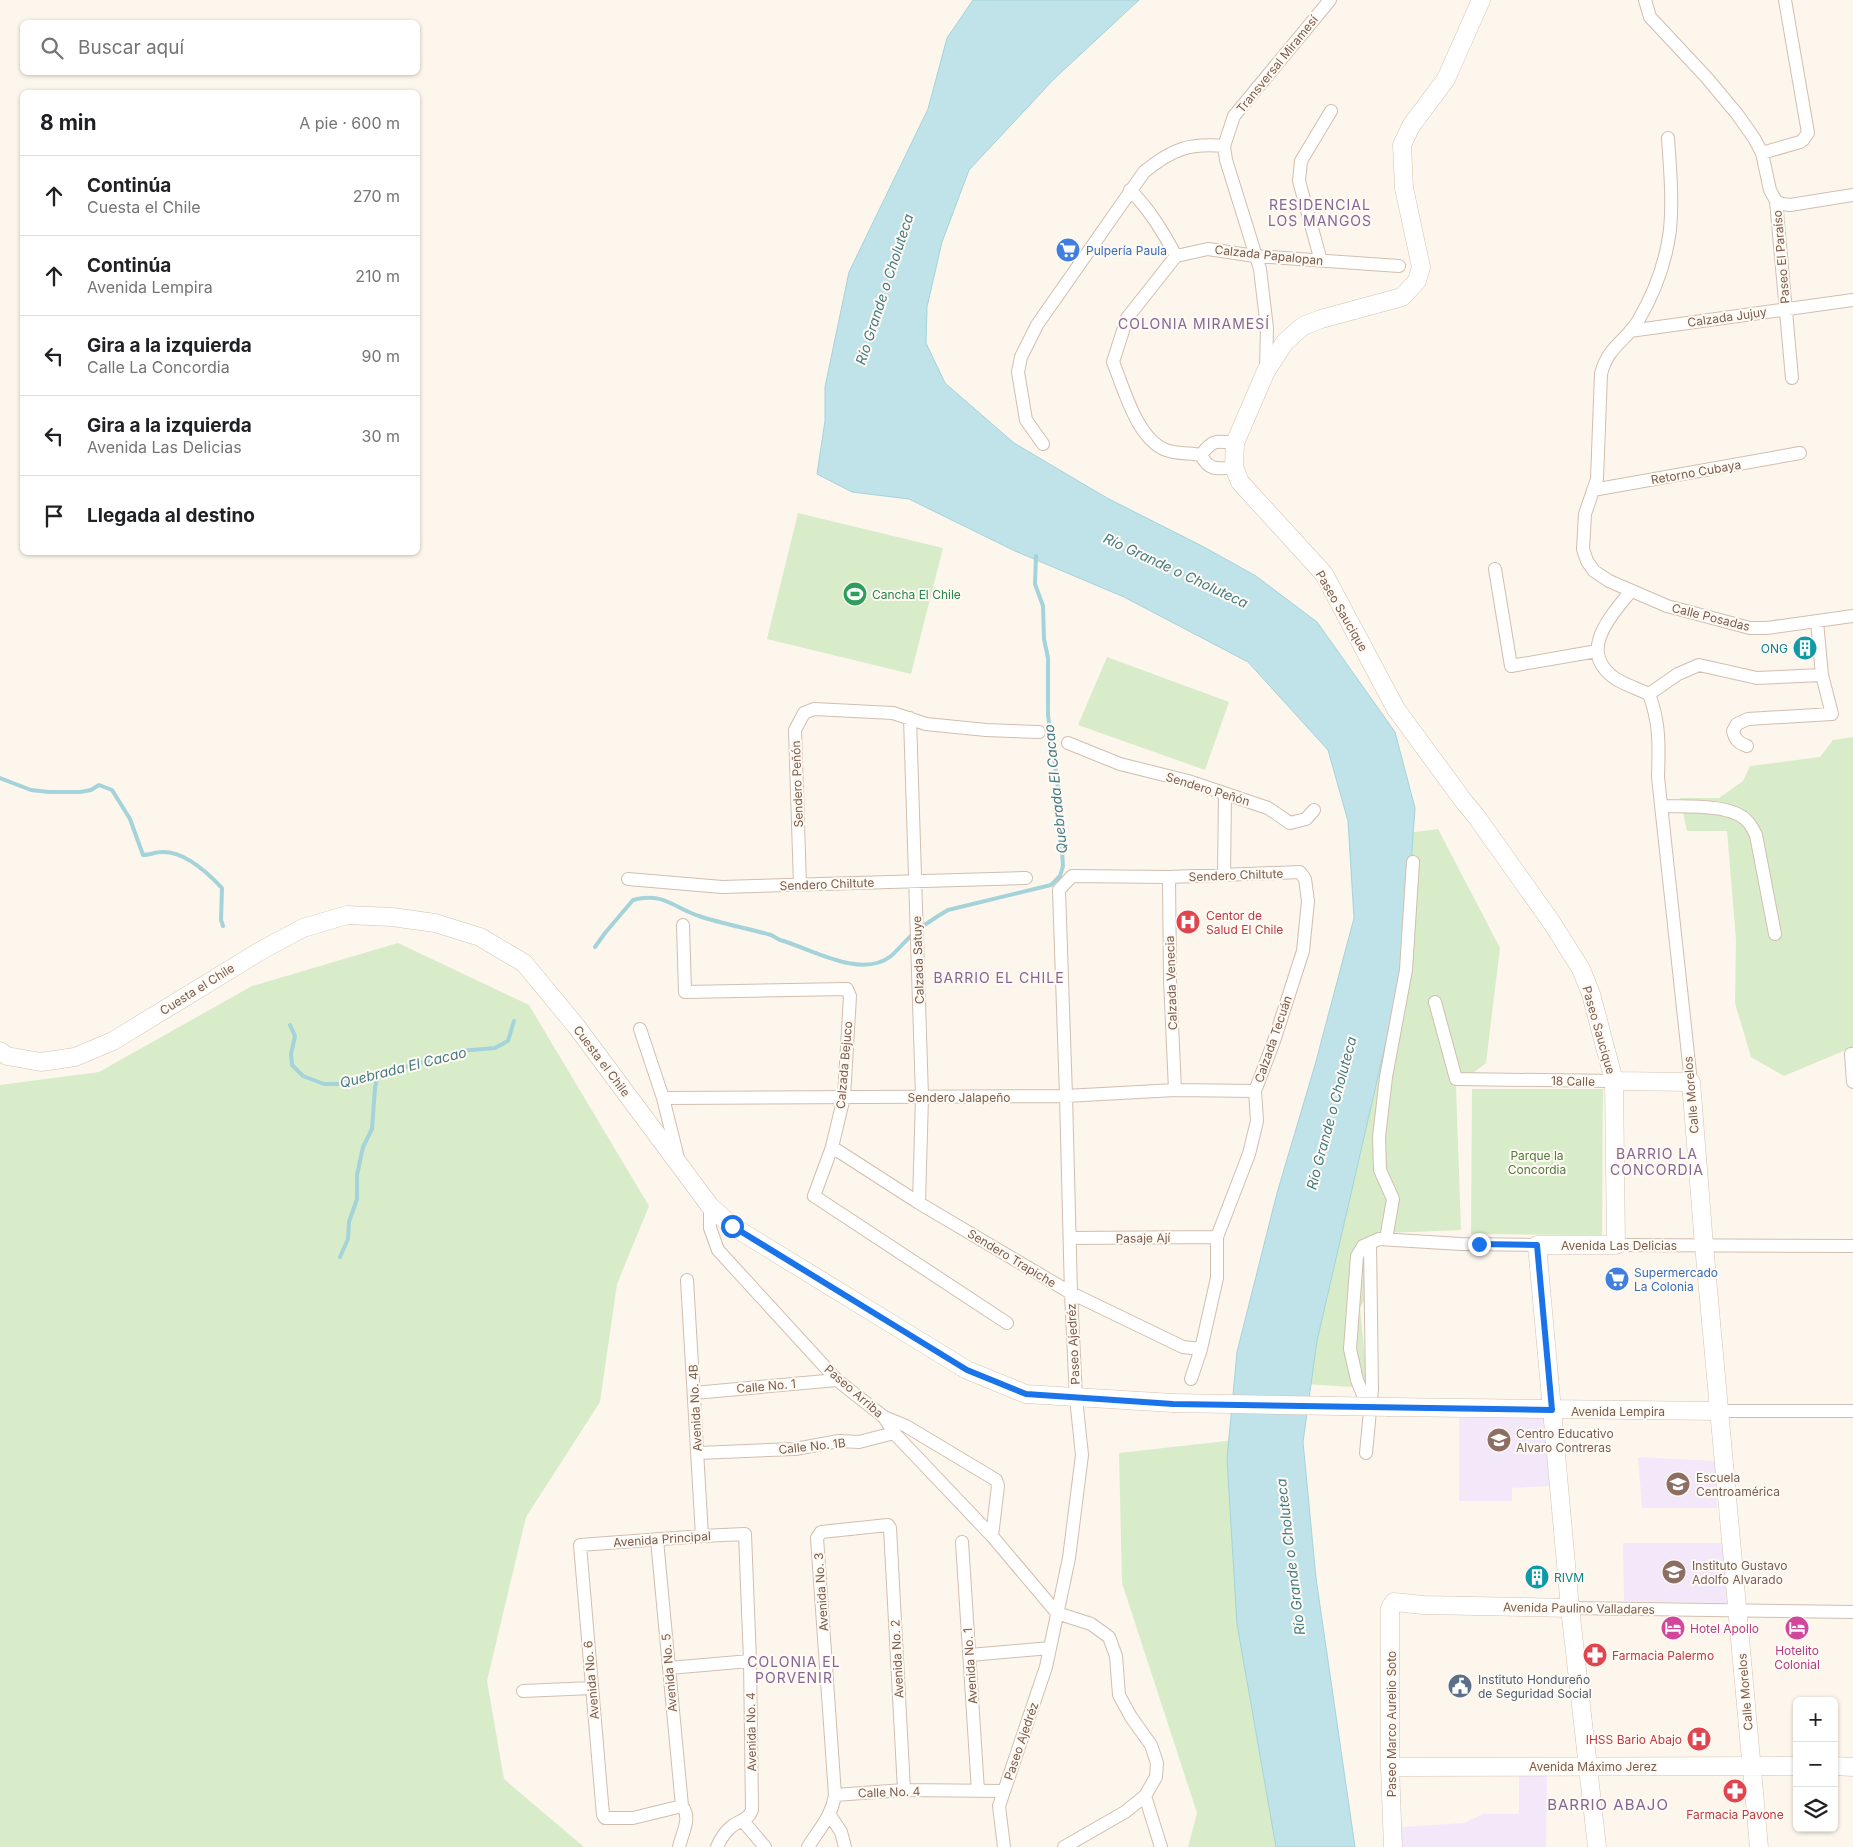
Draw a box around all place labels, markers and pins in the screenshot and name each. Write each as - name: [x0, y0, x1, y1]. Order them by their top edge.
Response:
- supermarket icon: Pulpería Paula: [1055, 237, 1081, 263]
- place label: Pulpería Paula: [1086, 243, 1167, 258]
- sports icon: Cancha El Chile: [842, 581, 868, 607]
- place label: Cancha El Chile: [872, 587, 961, 602]
- building icon: ONG: [1792, 635, 1818, 661]
- place label: ONG: [1761, 641, 1788, 656]
- place label: Centor de Salud El Chile: [1206, 908, 1283, 937]
- hospital icon: Centor de Salud El Chile: [1175, 909, 1201, 935]
- place label: Supermercado La Colonia: [1634, 1265, 1718, 1294]
- supermarket icon: Supermercado La Colonia: [1604, 1266, 1630, 1292]
- place label: Centro Educativo Alvaro Contreras: [1516, 1426, 1614, 1455]
- school or university icon: Centro Educativo Alvaro Contreras: [1486, 1427, 1512, 1453]
- place label: Escuela Centroamérica: [1696, 1470, 1780, 1499]
- school or university icon: Escuela Centroamérica: [1665, 1471, 1691, 1497]
- place label: Instituto Gustavo Adolfo Alvarado: [1692, 1558, 1788, 1587]
- school or university icon: Instituto Gustavo Adolfo Alvarado: [1661, 1559, 1687, 1585]
- building icon: RIVM: [1524, 1564, 1550, 1590]
- place label: RIVM: [1554, 1570, 1584, 1585]
- hotel icon: Hotel Apollo: [1660, 1615, 1686, 1641]
- hotel icon: Hotelito Colonial: [1784, 1615, 1810, 1641]
- place label: Hotel Apollo: [1690, 1621, 1759, 1636]
- pharmacy icon: Farmacia Palermo: [1582, 1642, 1608, 1668]
- place label: Hotelito Colonial: [1774, 1643, 1820, 1672]
- place label: Farmacia Palermo: [1612, 1648, 1714, 1663]
- place label: Instituto Hondureño de Seguridad Social: [1478, 1672, 1592, 1701]
- public building icon: Instituto Hondureño de Seguridad Social: [1447, 1673, 1473, 1699]
- hospital icon: IHSS Bario Abajo: [1686, 1726, 1712, 1752]
- place label: IHSS Bario Abajo: [1586, 1732, 1682, 1747]
- pharmacy icon: Farmacia Pavone: [1722, 1778, 1748, 1804]
- place label: Farmacia Pavone: [1686, 1807, 1784, 1822]

